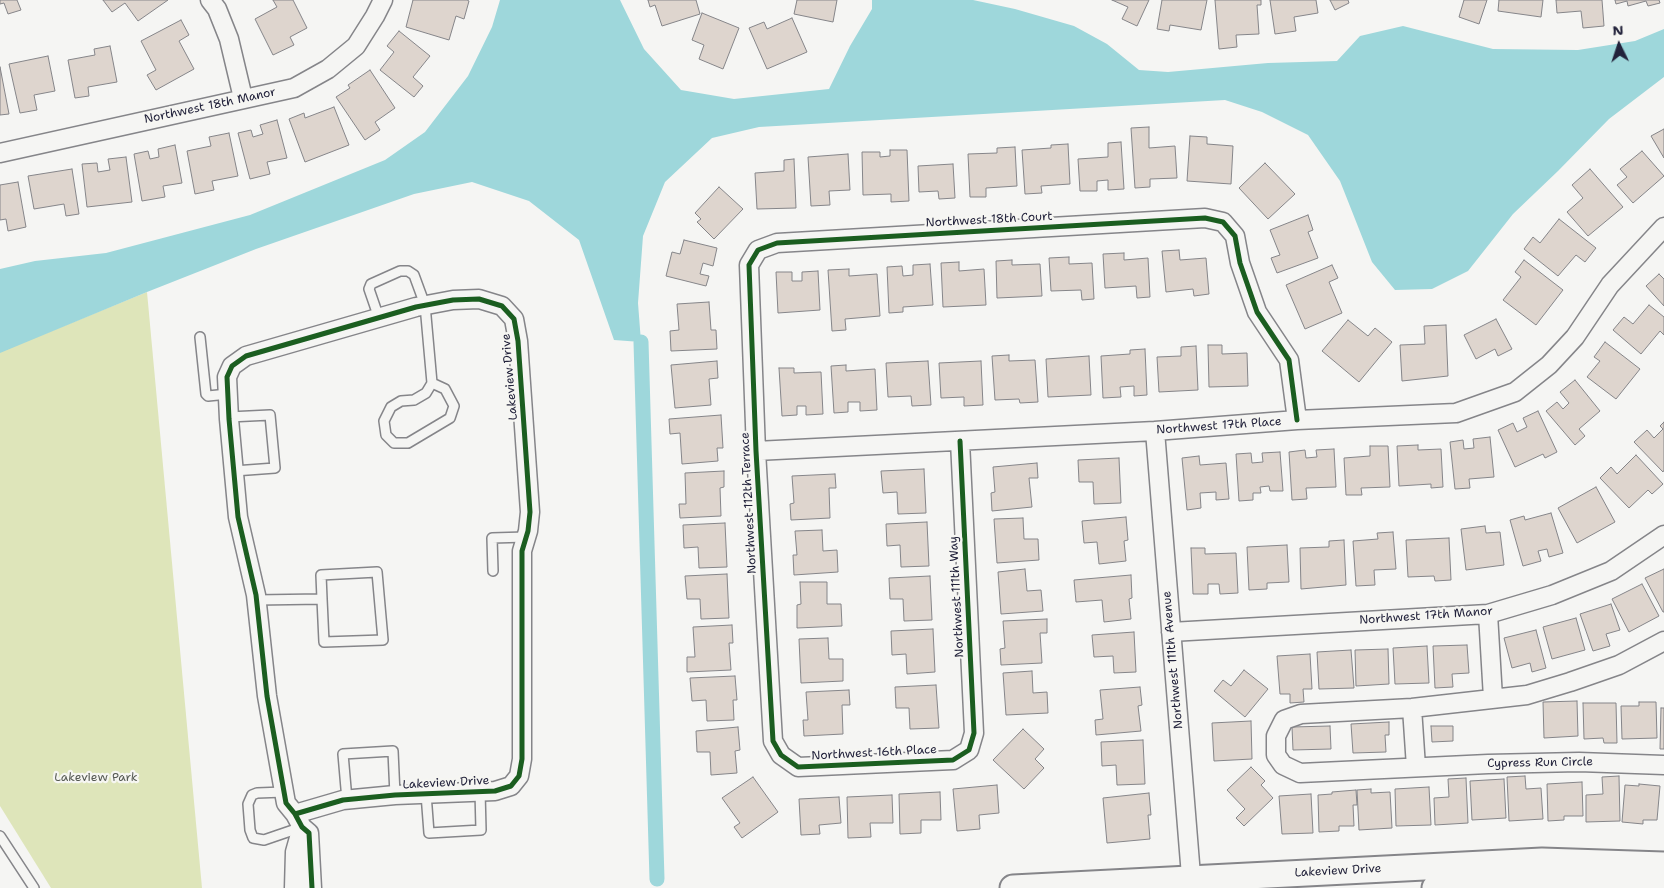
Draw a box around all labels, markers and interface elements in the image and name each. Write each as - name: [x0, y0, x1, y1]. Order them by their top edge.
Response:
- north arrow: [1594, 20, 1644, 70]
- text: N: [1612, 21, 1624, 39]
- street label: Northwest 18th Manor: [143, 85, 277, 127]
- street label: Northwest 18th Court: [925, 209, 1053, 231]
- street label: Lakeview Drive: [499, 333, 521, 421]
- street label: Northwest 17th Place: [1156, 414, 1282, 438]
- street label: Northwest 112th Terrace: [738, 432, 760, 574]
- street label: Northwest 111th Way: [947, 536, 967, 658]
- street label: Northwest 111th Avenue: [1160, 590, 1186, 730]
- street label: Northwest 17th Manor: [1359, 604, 1493, 628]
- street label: Northwest 16th Place: [811, 743, 937, 763]
- street label: Cypress Run Circle: [1487, 755, 1593, 771]
- park label: Lakeview Park: [54, 771, 138, 785]
- street label: Lakeview Drive: [402, 774, 490, 792]
- street label: Lakeview Drive: [1294, 862, 1382, 880]

